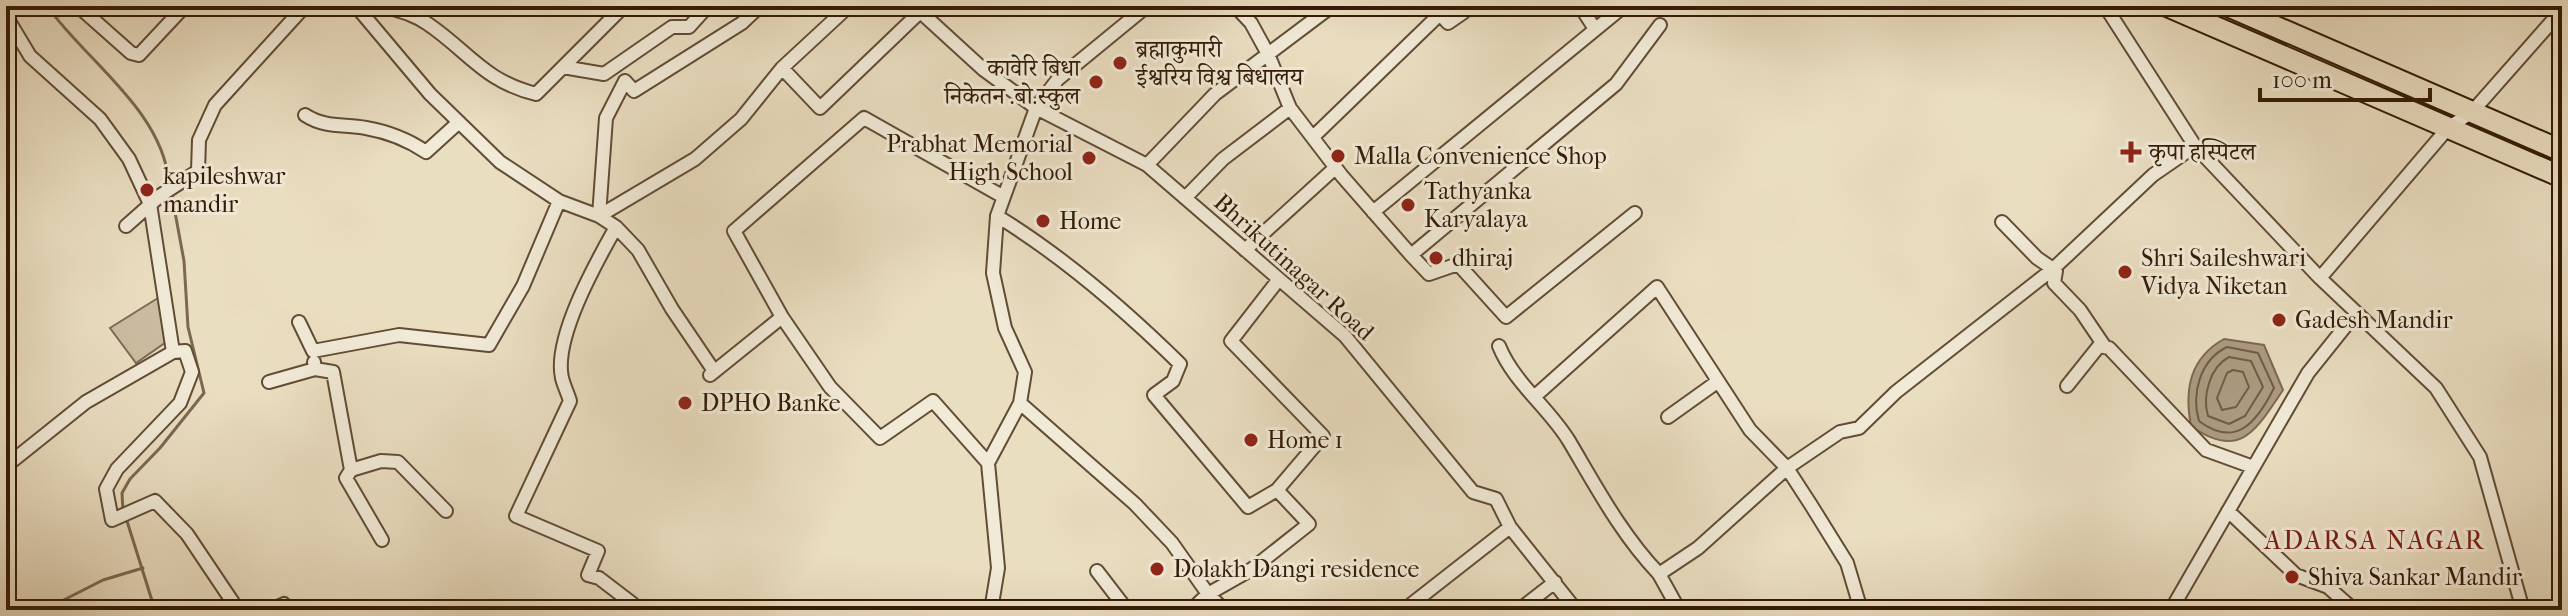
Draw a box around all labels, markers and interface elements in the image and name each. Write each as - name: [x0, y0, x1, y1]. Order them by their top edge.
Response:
- place label: ब्रह्माकुमारी ईश्वरिय विश्व बिधालय: [1135, 35, 1305, 91]
- scale bar: [2260, 52, 2430, 102]
- place label: कावेरि बिधा निकेतन .बाे.स्कुल: [943, 54, 1081, 111]
- marker: ब्रह्माकुमारी ईश्वरिय विश्व बिधालय: [1111, 54, 1129, 72]
- text: 100 m: [2272, 66, 2332, 94]
- marker: कावेरि बिधा निकेतन .बाे.स्कुल: [1087, 73, 1105, 91]
- place label: Prabhat Memorial High School: [886, 130, 1073, 186]
- place label: कृपा हस्पिटल: [2148, 138, 2257, 167]
- marker: कृपा हस्पिटल: [2120, 141, 2142, 163]
- place label: Malla Convenience Shop: [1354, 142, 1607, 170]
- marker: Malla Convenience Shop: [1329, 147, 1347, 165]
- marker: Prabhat Memorial High School: [1080, 149, 1098, 167]
- place label: kapileshwar mandir: [163, 162, 286, 218]
- place label: Tathyanka Karyalaya: [1424, 177, 1532, 233]
- marker: kapileshwar mandir: [138, 181, 156, 199]
- street label: Bhrikutinagar Road: [1208, 188, 1380, 347]
- marker: Tathyanka Karyalaya: [1399, 196, 1417, 214]
- place label: Home: [1059, 207, 1122, 235]
- marker: Home: [1034, 212, 1052, 230]
- place label: dhiraj: [1452, 244, 1513, 272]
- place label: Shri Saileshwari Vidya Niketan: [2140, 244, 2306, 300]
- marker: dhiraj: [1427, 249, 1445, 267]
- marker: Shri Saileshwari Vidya Niketan: [2116, 263, 2134, 281]
- place label: Gadesh Mandir: [2295, 306, 2453, 334]
- marker: Gadesh Mandir: [2270, 311, 2288, 329]
- place label: DPHO Banke: [701, 389, 841, 417]
- marker: DPHO Banke: [676, 394, 694, 412]
- place label: Home 1: [1267, 426, 1343, 454]
- marker: Home 1: [1242, 431, 1260, 449]
- district label: ADARSA NAGAR: [2263, 525, 2486, 556]
- place label: Dolakh Dangi residence: [1173, 555, 1420, 583]
- marker: Dolakh Dangi residence: [1148, 560, 1166, 578]
- place label: Shiva Sankar Mandir: [2308, 563, 2523, 591]
- marker: Shiva Sankar Mandir: [2283, 568, 2301, 586]

